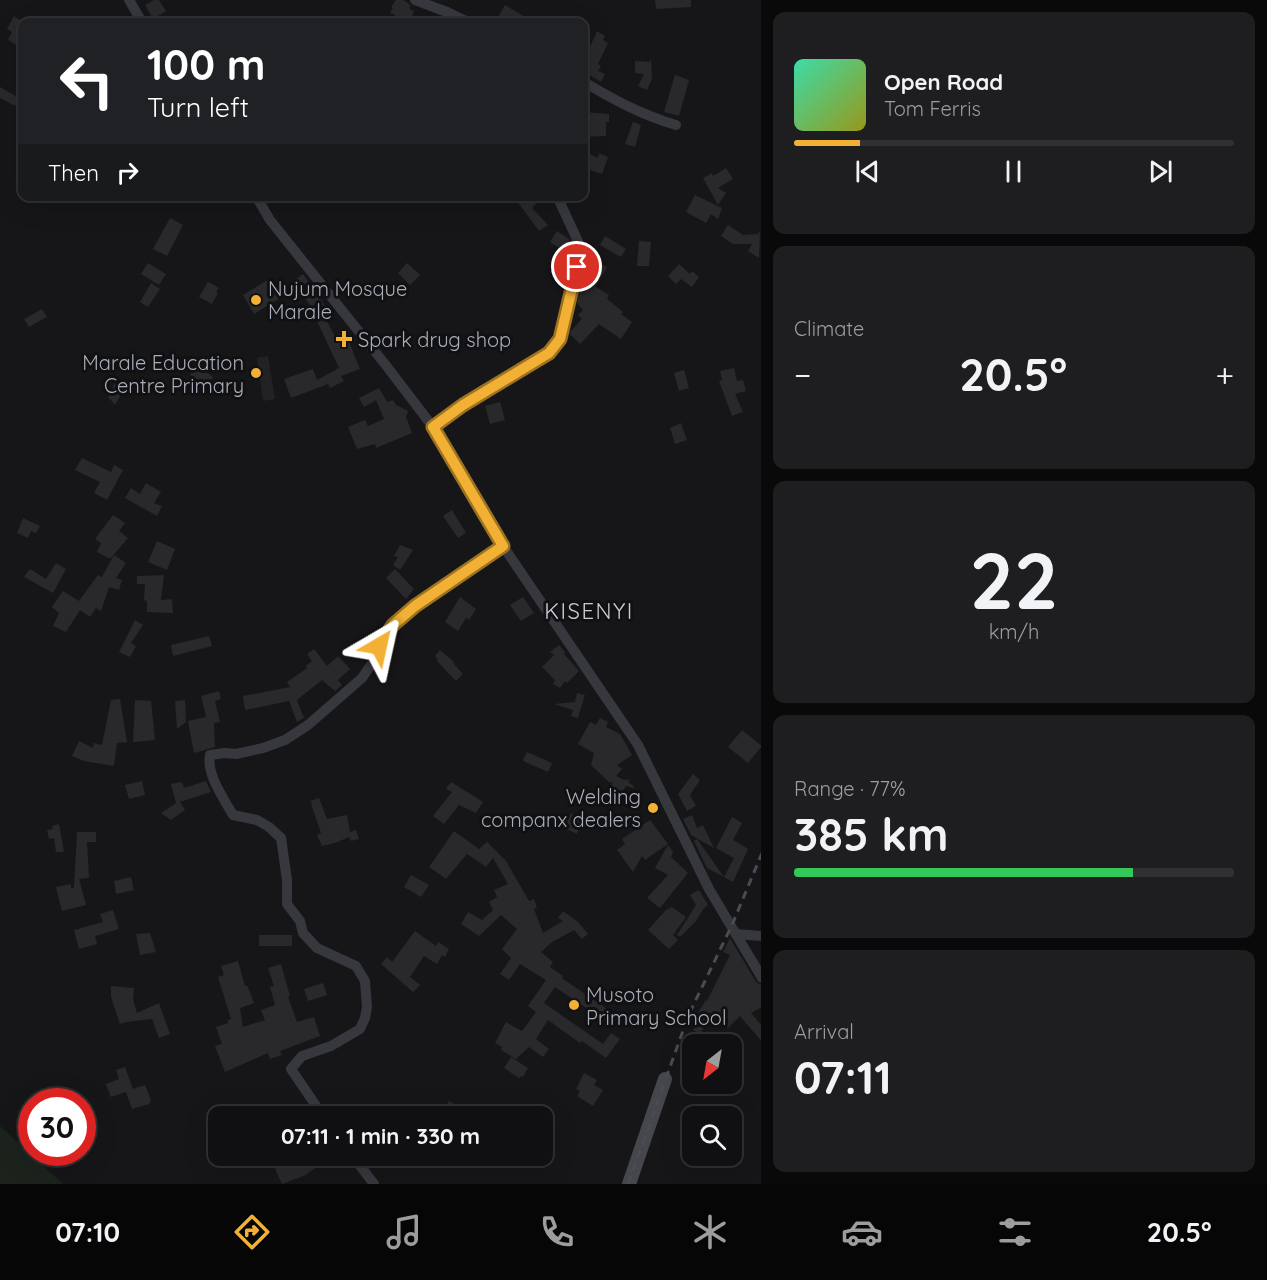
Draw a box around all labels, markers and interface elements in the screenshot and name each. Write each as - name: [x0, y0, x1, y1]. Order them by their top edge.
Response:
- text: 100 m: [147, 38, 265, 91]
- icon: left: [48, 42, 126, 120]
- text: Open Road: [884, 68, 1003, 96]
- text: Turn left: [147, 90, 249, 124]
- text: Tom Ferris: [884, 96, 981, 121]
- icon: previous: [851, 155, 884, 188]
- icon: pause: [997, 155, 1030, 188]
- icon: next: [1144, 155, 1177, 188]
- icon: right: [111, 156, 144, 189]
- text: Then: [48, 159, 99, 187]
- pin: [551, 241, 602, 292]
- icon: arrive: [560, 250, 593, 283]
- place label: Nujum Mosque Marale: [268, 276, 407, 324]
- marker: Nujum Mosque Marale: [249, 293, 263, 307]
- text: Climate: [794, 316, 864, 341]
- place label: Spark drug shop: [358, 327, 511, 352]
- marker: Spark drug shop: [335, 330, 353, 348]
- text: 20.5°: [959, 346, 1067, 402]
- place label: Marale Education Centre Primary: [82, 350, 244, 398]
- text: −: [794, 354, 811, 395]
- text: +: [1215, 354, 1234, 395]
- marker: Marale Education Centre Primary: [249, 366, 263, 380]
- text: 22: [970, 531, 1058, 629]
- district label: KISENYI: [544, 597, 634, 625]
- position arrow: [347, 614, 411, 678]
- text: km/h: [989, 619, 1039, 644]
- text: Range · 77%: [794, 776, 905, 801]
- place label: Welding companx dealers: [481, 784, 641, 832]
- marker: Welding companx dealers: [646, 801, 660, 815]
- text: 385 km: [794, 806, 948, 862]
- place label: Musoto Primary School: [586, 982, 727, 1030]
- marker: Musoto Primary School: [567, 998, 581, 1012]
- text: Arrival: [794, 1019, 854, 1044]
- north arrow: [682, 1034, 742, 1094]
- map controls: [682, 1034, 742, 1166]
- text: 07:11: [794, 1049, 892, 1105]
- speed limit sign: 30: [18, 1088, 96, 1166]
- button: search: [682, 1106, 742, 1166]
- text: 07:11 · 1 min · 330 m: [281, 1122, 480, 1150]
- icon: directions: [231, 1211, 273, 1253]
- icon: music: [383, 1211, 425, 1253]
- icon: phone: [536, 1211, 578, 1253]
- icon: climate: [689, 1211, 731, 1253]
- icon: car: [841, 1211, 883, 1253]
- icon: filters: [994, 1211, 1036, 1253]
- text: 07:10: [55, 1215, 120, 1249]
- text: 20.5°: [1147, 1215, 1212, 1249]

